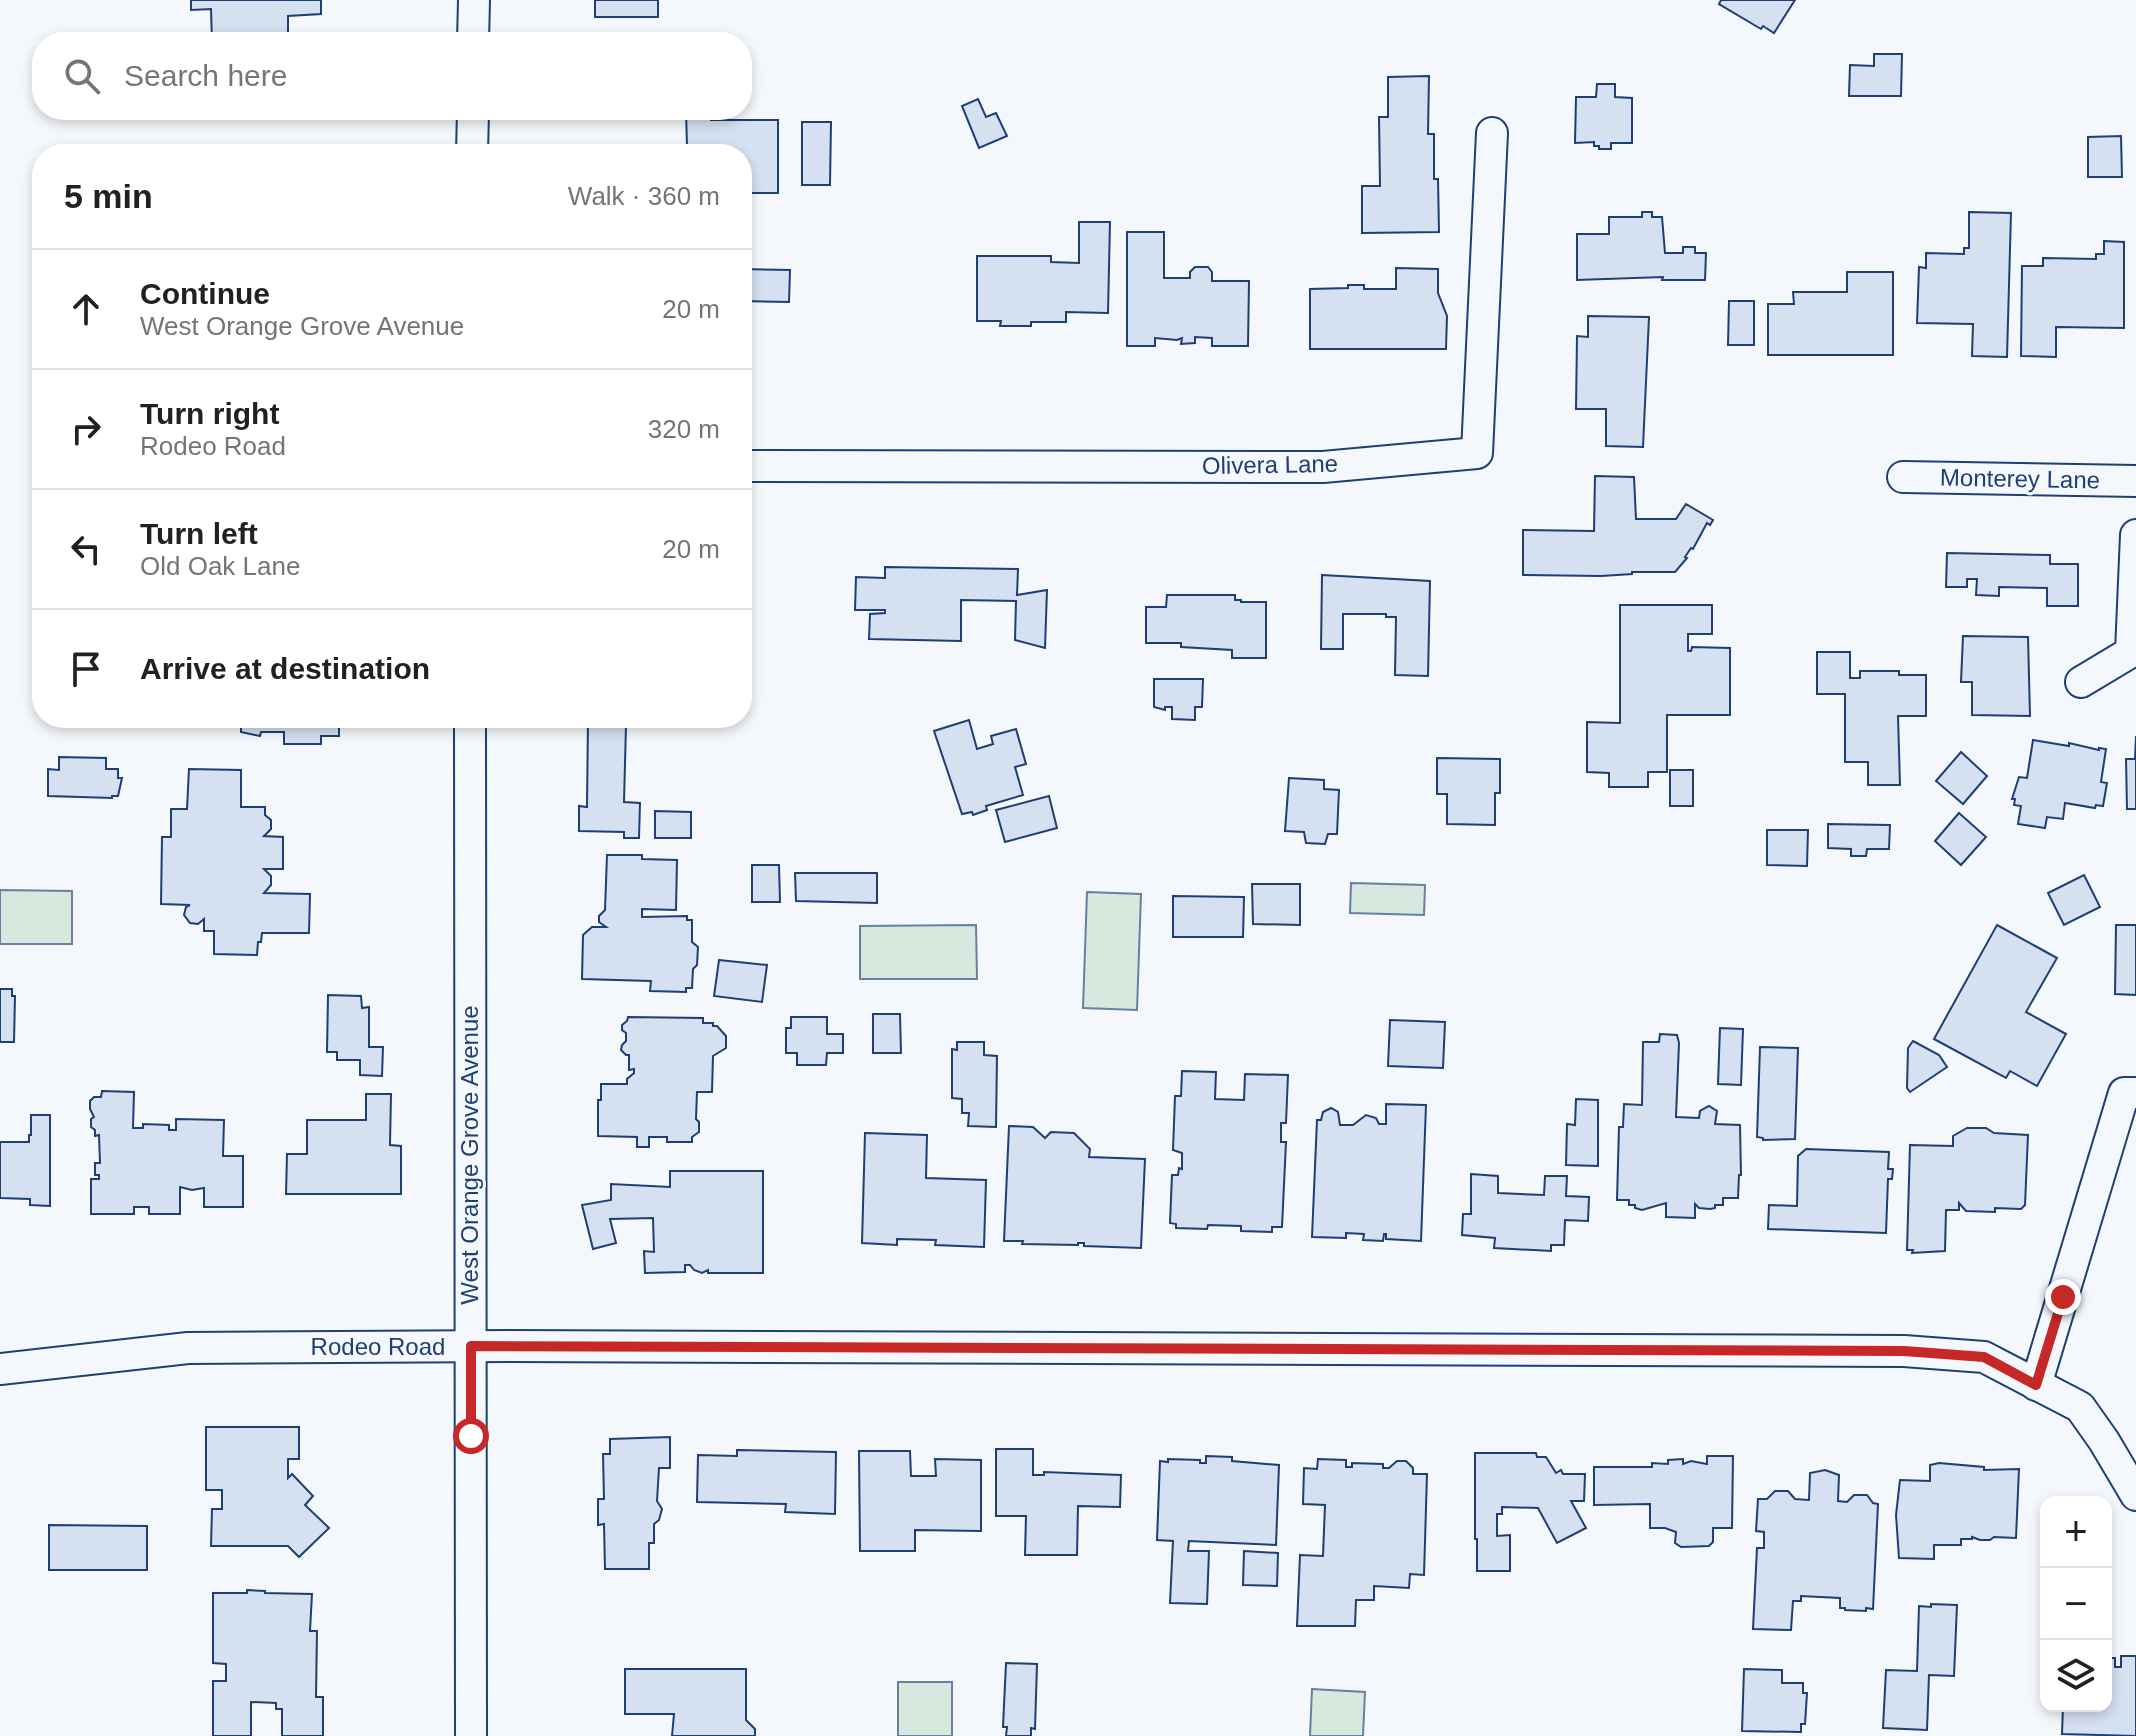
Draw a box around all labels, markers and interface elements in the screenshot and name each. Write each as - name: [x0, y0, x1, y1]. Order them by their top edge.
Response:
- search box: [32, 32, 752, 120]
- icon: search: [60, 54, 104, 98]
- text: Search here: [124, 59, 287, 92]
- text: 5 min: [64, 177, 153, 215]
- text: Walk · 360 m: [568, 181, 720, 211]
- text: Continue: [140, 277, 270, 310]
- icon: ahead: [64, 287, 108, 331]
- text: 20 m: [662, 294, 720, 324]
- text: West Orange Grove Avenue: [140, 311, 464, 341]
- text: Turn right: [140, 397, 279, 430]
- icon: right: [64, 407, 108, 451]
- text: 320 m: [648, 414, 720, 444]
- text: Rodeo Road: [140, 431, 286, 461]
- street label: Olivera Lane: [1202, 450, 1338, 479]
- street label: Monterey Lane: [1940, 464, 2100, 493]
- text: Turn left: [140, 517, 258, 550]
- icon: left: [64, 527, 108, 571]
- text: 20 m: [662, 534, 720, 564]
- text: Old Oak Lane: [140, 551, 300, 581]
- icon: arrive: [64, 647, 108, 691]
- text: Arrive at destination: [140, 652, 430, 685]
- street label: West Orange Grove Avenue: [456, 1005, 483, 1305]
- route end: [2045, 1279, 2081, 1315]
- street label: Rodeo Road: [311, 1333, 445, 1360]
- route start: [453, 1418, 489, 1454]
- map controls: [2040, 1496, 2112, 1712]
- button: +: [2040, 1496, 2112, 1568]
- button: −: [2040, 1568, 2112, 1640]
- button: layers: [2040, 1640, 2112, 1712]

